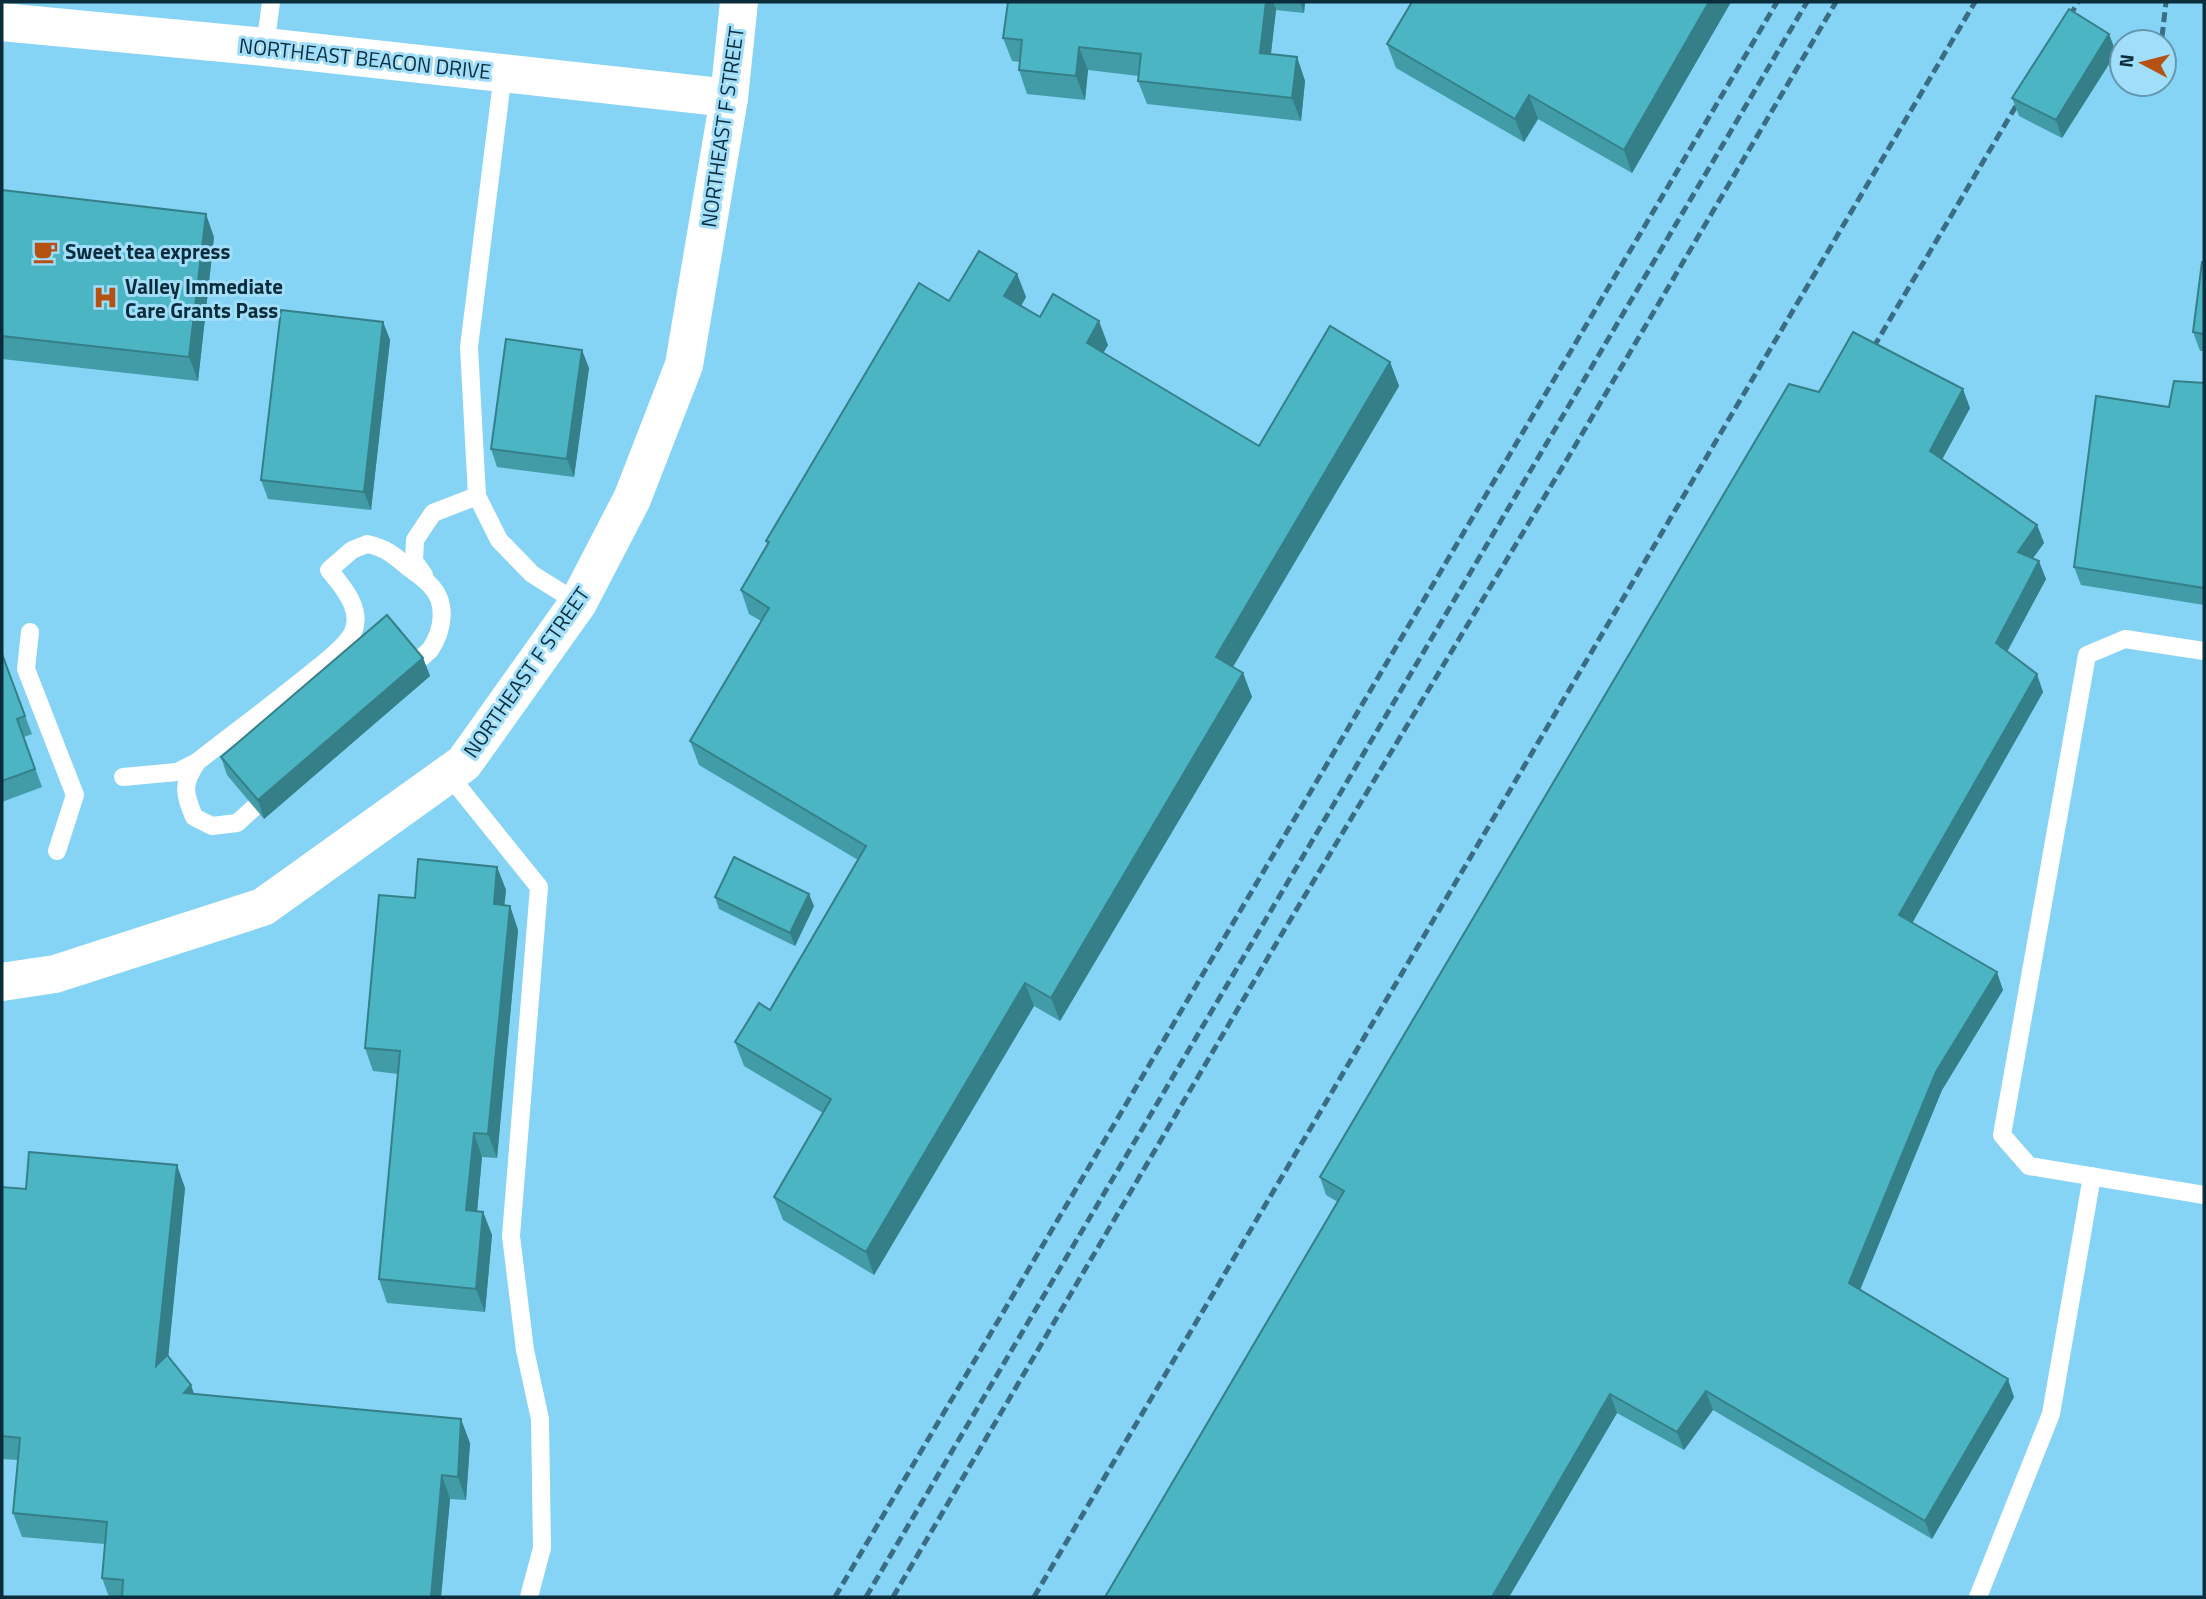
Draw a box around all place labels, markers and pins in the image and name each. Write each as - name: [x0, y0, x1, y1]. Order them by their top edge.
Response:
- place label: Sweet tea express: [65, 235, 230, 267]
- cafe icon: Sweet tea express: [31, 237, 59, 265]
- place label: Valley Immediate Care Grants Pass: [125, 270, 283, 326]
- hospital icon: Valley Immediate Care Grants Pass: [91, 284, 119, 312]

